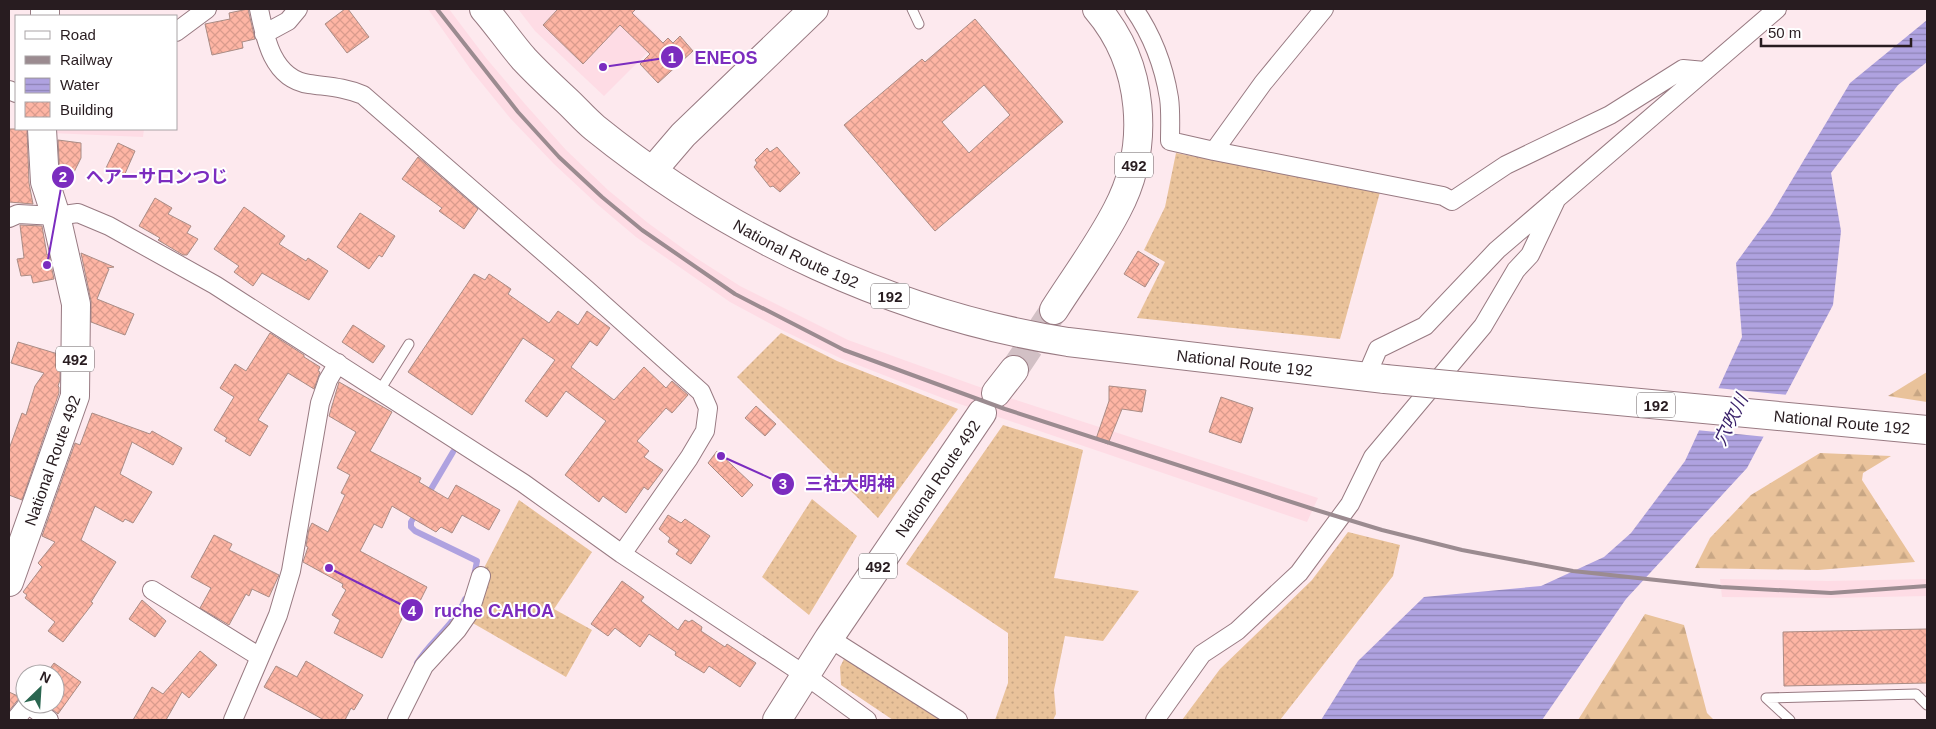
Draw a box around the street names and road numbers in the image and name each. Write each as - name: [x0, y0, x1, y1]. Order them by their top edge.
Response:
- road number: 492: [1115, 152, 1153, 178]
- street label: National Route 192: [731, 216, 861, 291]
- road number: 192: [871, 284, 909, 308]
- road number: 492: [56, 346, 94, 372]
- street label: National Route 192: [1176, 346, 1314, 379]
- road number: 192: [1637, 392, 1675, 418]
- street label: National Route 492: [21, 393, 83, 528]
- street label: National Route 192: [1773, 407, 1911, 437]
- street label: National Route 492: [892, 417, 983, 540]
- road number: 492: [859, 554, 897, 578]

